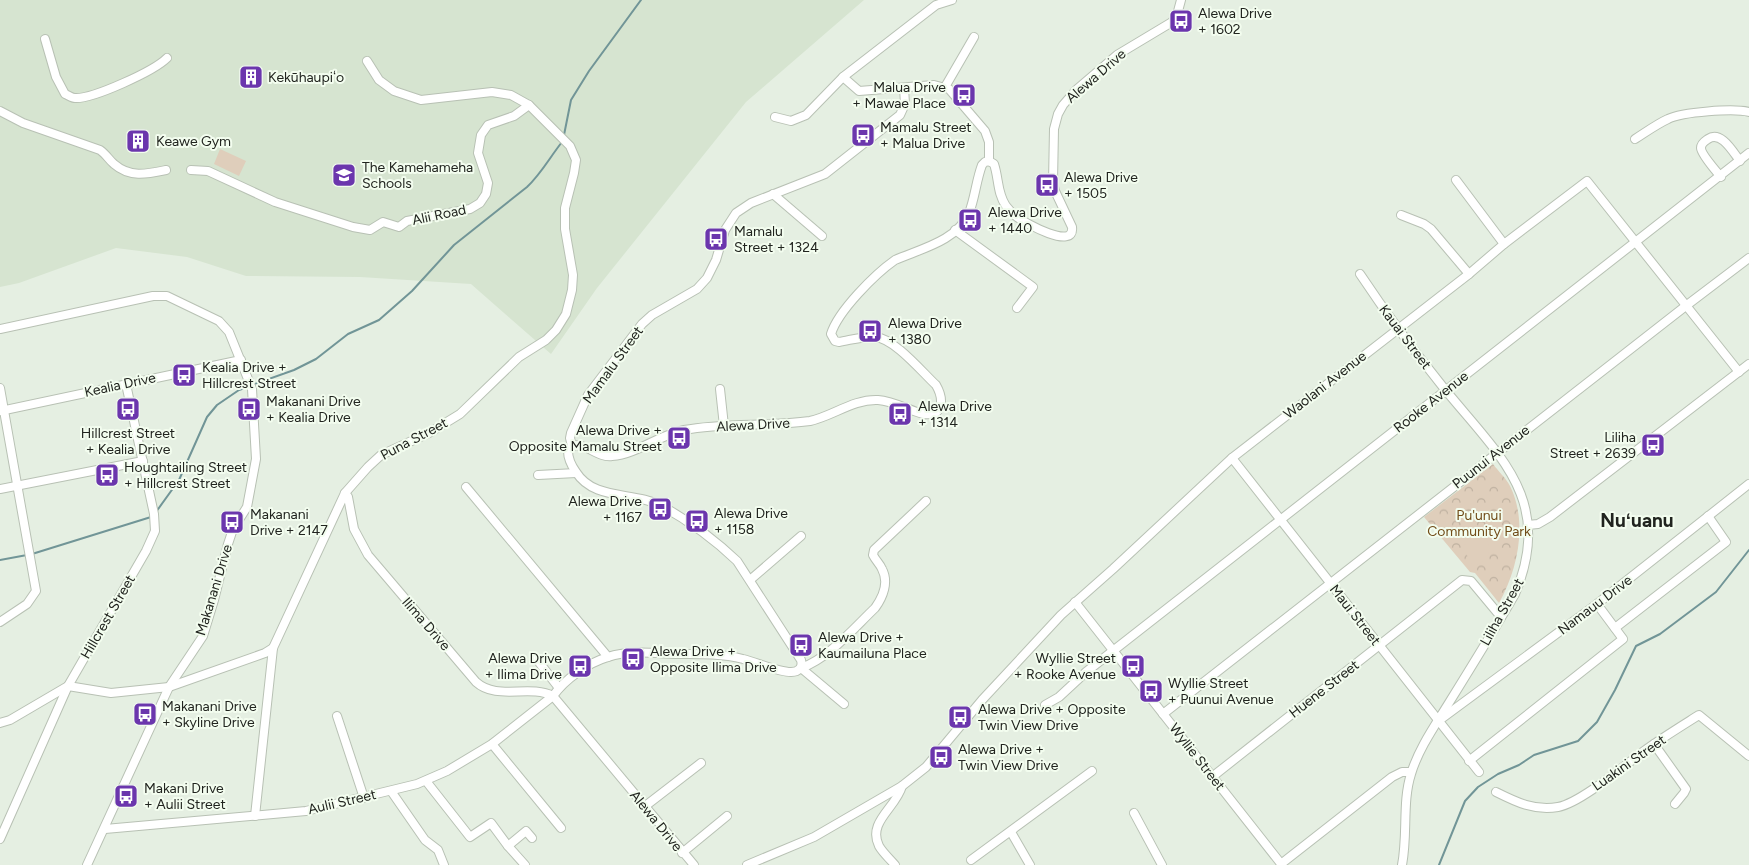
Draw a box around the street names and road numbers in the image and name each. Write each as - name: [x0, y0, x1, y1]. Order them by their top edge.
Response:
- street label: Alewa Drive: [1063, 45, 1130, 107]
- street label: Alii Road: [410, 201, 468, 229]
- street label: Kauai Street: [1375, 301, 1435, 373]
- street label: Mamalu Street: [579, 323, 647, 407]
- street label: Waolani Avenue: [1280, 347, 1370, 423]
- street label: Rooke Avenue: [1390, 367, 1472, 436]
- street label: Kealia Drive: [83, 369, 158, 401]
- street label: Puna Street: [378, 414, 450, 464]
- street label: Alewa Drive: [716, 415, 791, 435]
- street label: Puunui Avenue: [1449, 421, 1533, 492]
- street label: Makanani Drive: [192, 542, 236, 638]
- street label: Namauu Drive: [1555, 571, 1636, 638]
- street label: Hillcrest Street: [77, 572, 139, 662]
- street label: Liliha Street: [1477, 575, 1527, 649]
- street label: Maui Street: [1326, 581, 1384, 649]
- street label: Ilima Drive: [398, 594, 454, 654]
- street label: Huene Street: [1286, 656, 1362, 722]
- street label: Wyllie Street: [1166, 720, 1228, 794]
- street label: Luakini Street: [1589, 731, 1669, 795]
- street label: Aulii Street: [306, 786, 378, 818]
- street label: Alewa Drive: [626, 787, 686, 855]

